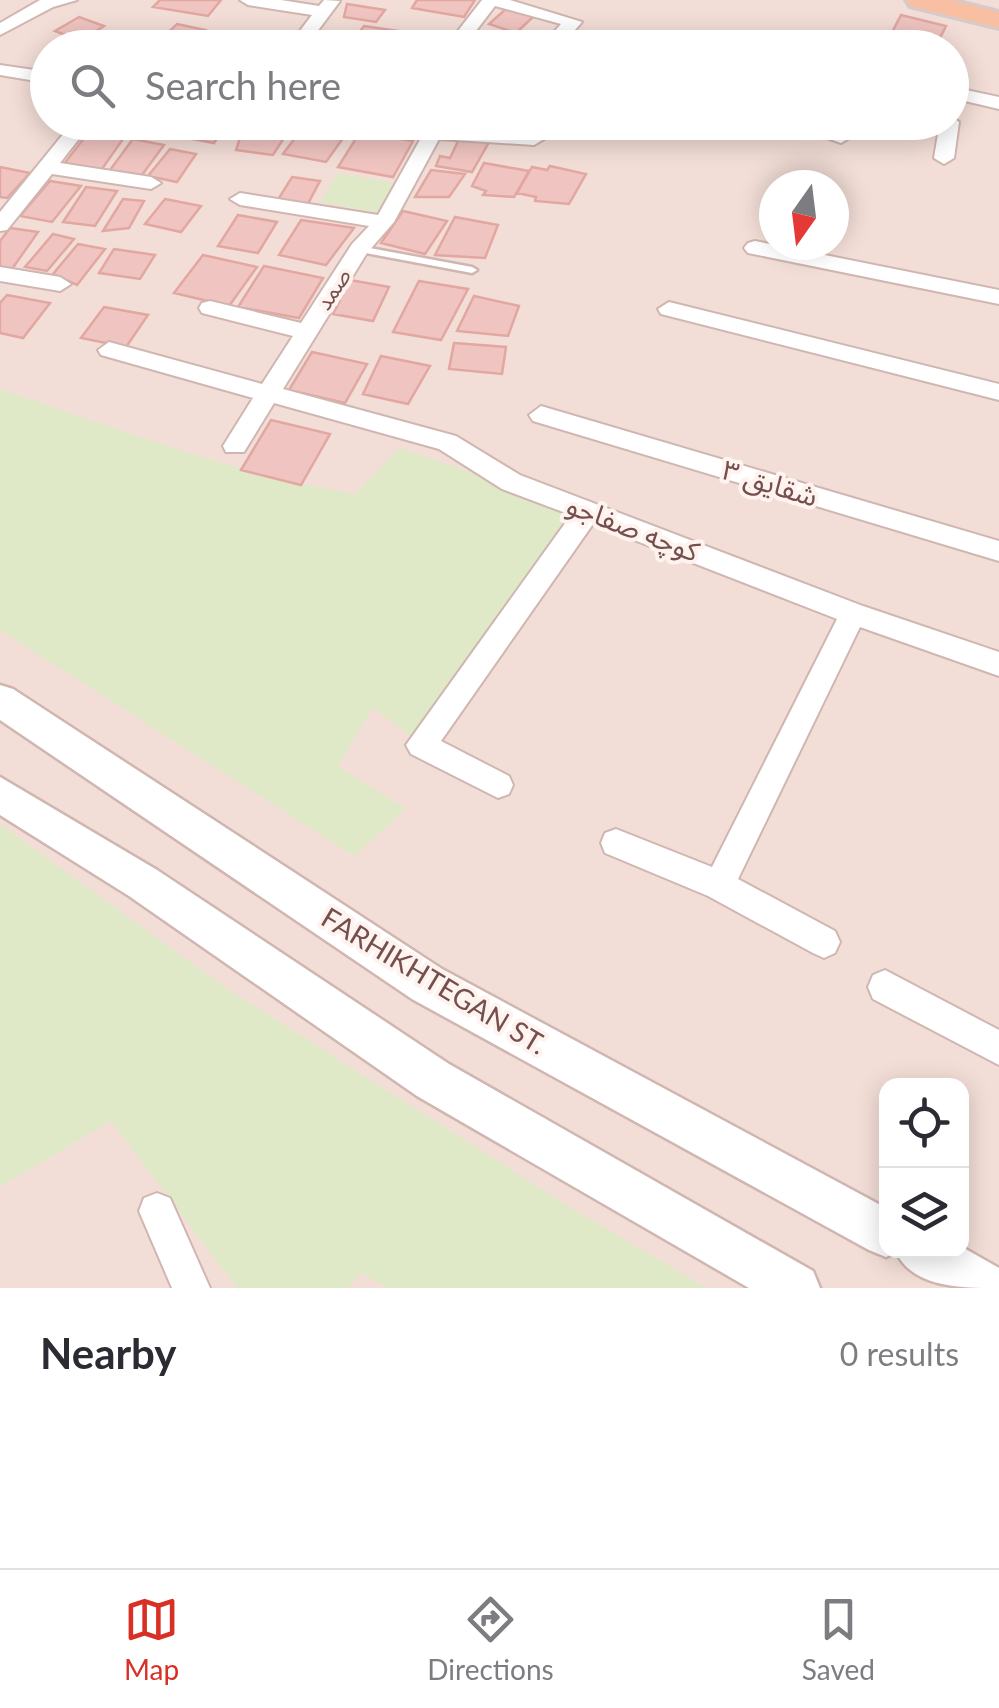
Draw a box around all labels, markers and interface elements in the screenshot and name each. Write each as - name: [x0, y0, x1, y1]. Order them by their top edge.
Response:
- search box: [30, 30, 969, 140]
- icon: search: [65, 58, 120, 113]
- text: Search here: [145, 62, 341, 108]
- north arrow: [759, 170, 849, 260]
- street label: صمد: [309, 263, 356, 315]
- street label: شقایق ۳: [718, 451, 822, 515]
- street label: کوچه صفاجو: [562, 486, 705, 570]
- street label: FARHIKHTEGAN ST.: [316, 900, 553, 1061]
- map controls: [879, 1078, 969, 1258]
- button: locate: [879, 1078, 969, 1168]
- button: layers: [879, 1168, 969, 1258]
- text: Nearby: [40, 1328, 177, 1378]
- text: 0 results: [840, 1334, 959, 1373]
- tab: Map: [124, 1592, 179, 1686]
- tab: Directions: [427, 1592, 554, 1686]
- tab: Saved: [802, 1592, 875, 1686]

